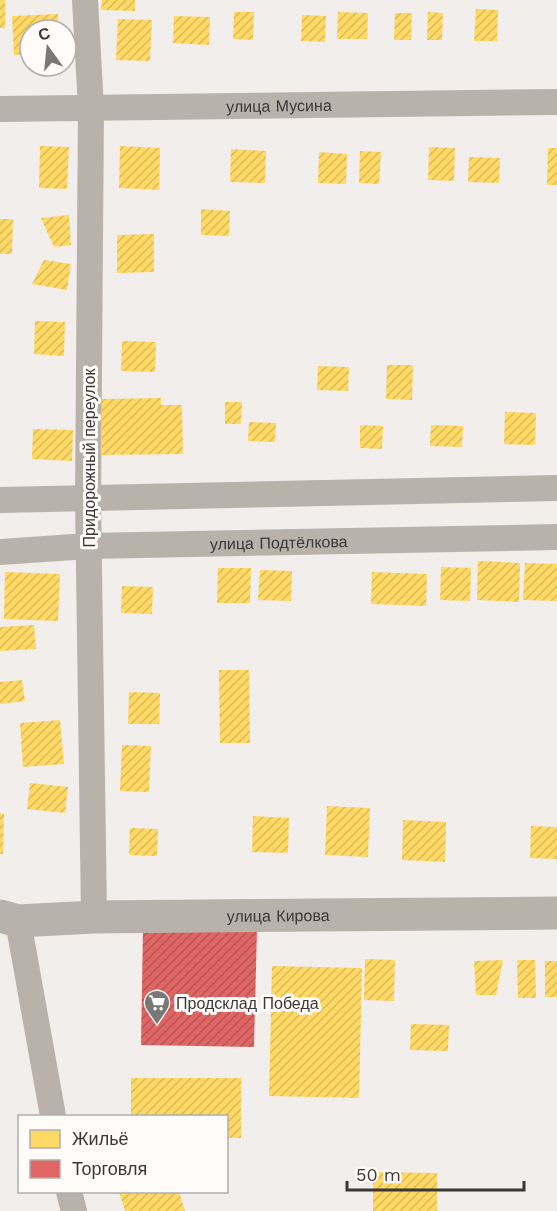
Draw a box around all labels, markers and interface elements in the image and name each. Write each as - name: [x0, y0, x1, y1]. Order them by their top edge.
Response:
- north arrow: [18, 18, 78, 78]
- text: С: [36, 23, 53, 45]
- street label: улица Мусина: [226, 95, 332, 116]
- street label: Придорожный переулок: [80, 368, 99, 547]
- street label: улица Подтёлкова: [210, 532, 348, 553]
- street label: улица Кирова: [227, 905, 330, 925]
- supermarket icon: Продсклад Победа: [142, 988, 172, 1026]
- place label: Продсклад Победа: [176, 994, 319, 1013]
- legend: [18, 1115, 228, 1193]
- text: Жильё: [72, 1128, 129, 1149]
- scale bar: [347, 1154, 524, 1192]
- text: Торговля: [72, 1158, 147, 1179]
- text: 50 m: [356, 1164, 401, 1185]

